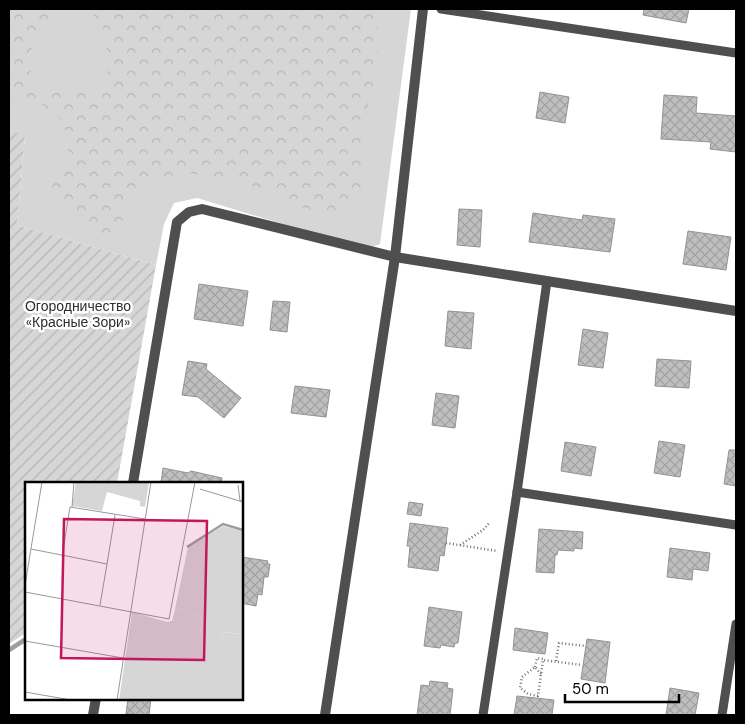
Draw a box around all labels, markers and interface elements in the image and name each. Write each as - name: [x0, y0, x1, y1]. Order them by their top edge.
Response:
- park label: Огородничество «Красные Зори»: [25, 297, 131, 331]
- inset map: [25, 482, 242, 699]
- scale bar: [565, 672, 679, 704]
- text: 50 m: [572, 679, 609, 699]

